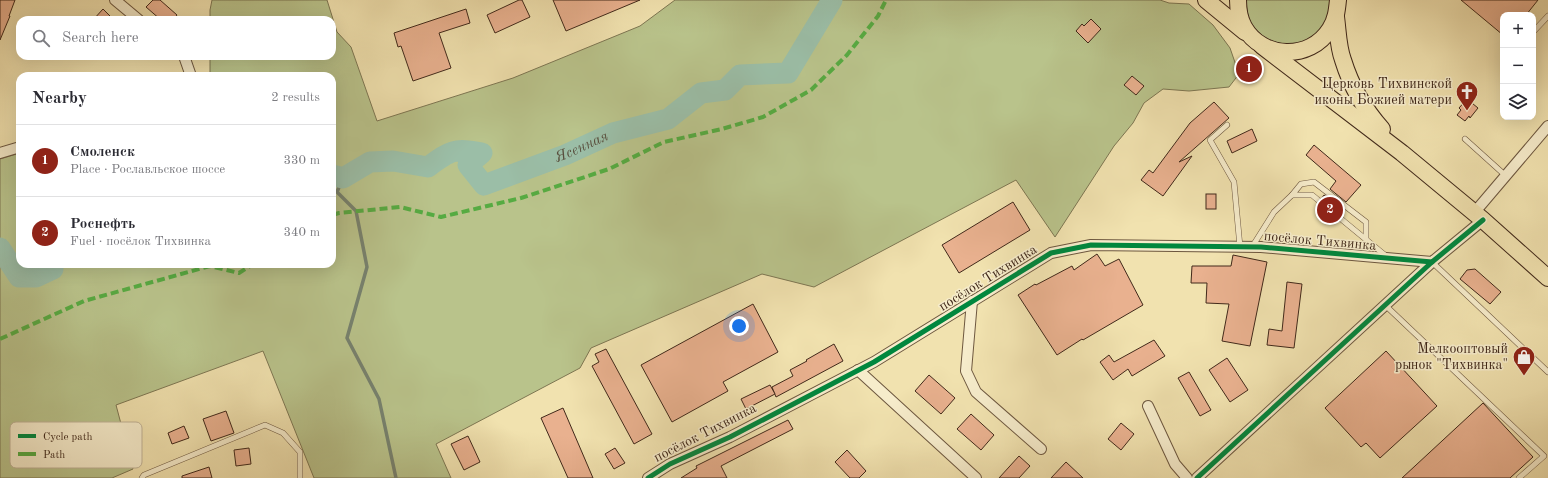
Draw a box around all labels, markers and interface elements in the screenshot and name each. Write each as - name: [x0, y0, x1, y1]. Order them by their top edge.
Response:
- map controls: [1500, 12, 1536, 120]
- button: +: [1500, 12, 1536, 48]
- search box: [16, 16, 336, 60]
- icon: search: [30, 27, 52, 49]
- text: Search here: [62, 31, 139, 46]
- button: −: [1500, 48, 1536, 84]
- pin: 1: [1236, 54, 1262, 84]
- place label: Церковь Тихвинской иконы Божией матери: [1315, 77, 1452, 107]
- church icon: Церковь Тихвинской иконы Божией матери: [1454, 79, 1480, 112]
- button: layers: [1500, 84, 1536, 120]
- text: Nearby: [32, 90, 87, 107]
- text: 2 results: [271, 91, 320, 104]
- water label: Ясенная: [553, 129, 611, 165]
- text: Смоленск: [70, 145, 135, 160]
- text: 1: [41, 154, 49, 167]
- text: 330 m: [283, 154, 320, 167]
- text: Place · Рославльское шоссе: [70, 163, 225, 176]
- pin: 2: [1317, 195, 1343, 225]
- text: Роснефть: [70, 217, 135, 232]
- text: 2: [41, 226, 49, 239]
- text: 340 m: [283, 226, 320, 239]
- street label: посёлок Тихвинка: [1263, 229, 1377, 253]
- text: Fuel · посёлок Тихвинка: [70, 235, 211, 248]
- street label: посёлок Тихвинка: [936, 242, 1040, 314]
- your location: [729, 316, 749, 336]
- place label: Мелкооптовый рынок "Тихвинка": [1395, 342, 1508, 372]
- shop icon: Мелкооптовый рынок "Тихвинка": [1511, 344, 1537, 377]
- street label: посёлок Тихвинка: [652, 401, 758, 465]
- legend: [10, 422, 142, 468]
- text: Cycle path: [43, 432, 93, 443]
- text: Path: [43, 450, 65, 461]

